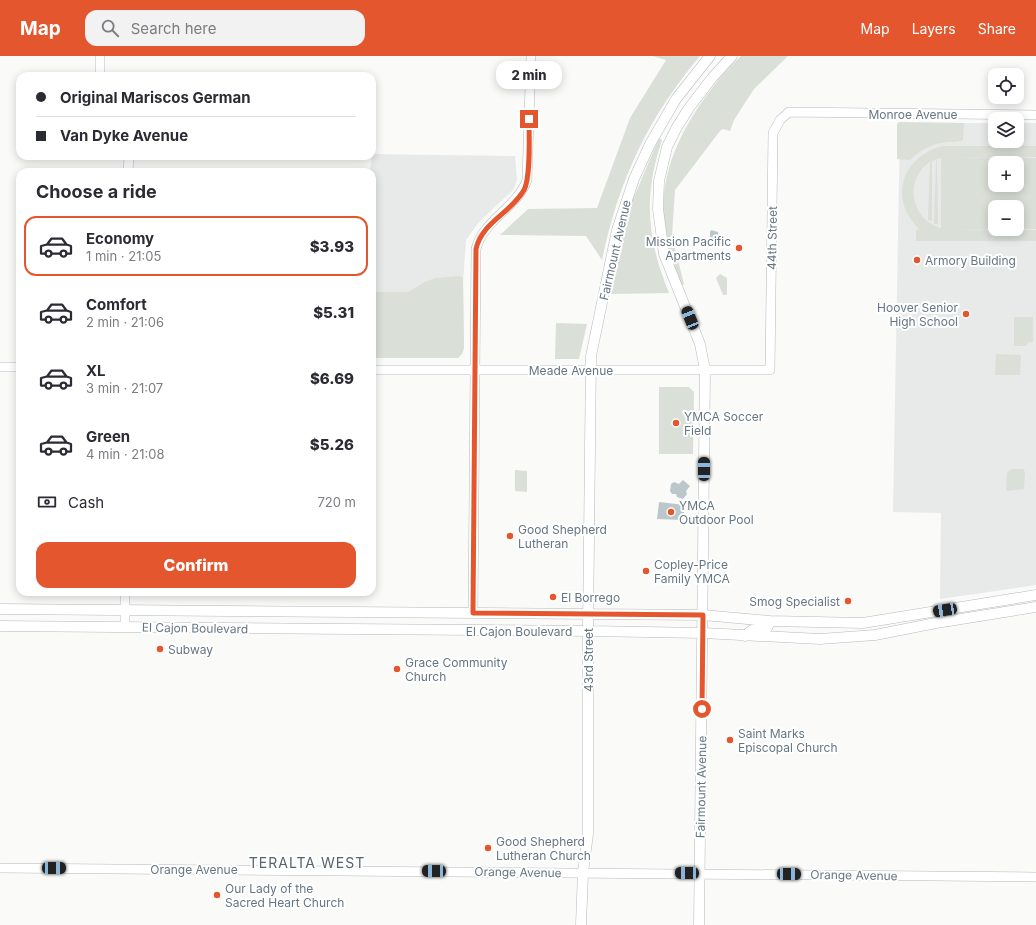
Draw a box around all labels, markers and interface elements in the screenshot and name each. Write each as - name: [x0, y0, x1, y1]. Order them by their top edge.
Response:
- search box: [85, 10, 365, 46]
- text: Map: [20, 17, 61, 40]
- icon: search: [99, 17, 121, 39]
- text: Search here: [131, 19, 216, 38]
- text: Map: [861, 20, 890, 37]
- text: Layers: [912, 20, 956, 37]
- text: Share: [978, 20, 1016, 37]
- callout: 2 min: [496, 61, 562, 89]
- text: 2 min: [511, 67, 547, 83]
- map controls: [988, 68, 1024, 236]
- button: locate: [988, 68, 1024, 104]
- text: Original Mariscos German: [60, 88, 251, 107]
- street label: Monroe Avenue: [868, 107, 958, 122]
- route end: [520, 110, 538, 128]
- button: layers: [988, 112, 1024, 148]
- text: Van Dyke Avenue: [60, 126, 188, 145]
- button: +: [988, 156, 1024, 192]
- text: Choose a ride: [36, 181, 157, 202]
- street label: Fairmount Avenue: [596, 198, 634, 302]
- button: −: [988, 200, 1024, 236]
- street label: 44th Street: [764, 206, 780, 270]
- icon: car: [38, 228, 74, 264]
- text: Economy: [86, 229, 154, 248]
- place label: Mission Pacific Apartments: [646, 234, 731, 263]
- text: $3.93: [310, 237, 354, 256]
- marker: Mission Pacific Apartments: [734, 243, 744, 253]
- text: 1 min · 21:05: [86, 248, 161, 264]
- place label: Armory Building: [925, 253, 1016, 268]
- marker: Armory Building: [912, 255, 922, 265]
- icon: car: [38, 294, 74, 330]
- text: Comfort: [86, 295, 147, 314]
- place label: Hoover Senior High School: [877, 300, 958, 329]
- text: $5.31: [313, 303, 354, 322]
- car: [680, 305, 700, 331]
- marker: Hoover Senior High School: [961, 309, 971, 319]
- text: 2 min · 21:06: [86, 314, 164, 330]
- icon: car: [38, 360, 74, 396]
- text: XL: [86, 361, 106, 380]
- street label: Meade Avenue: [529, 363, 613, 378]
- text: $6.69: [310, 369, 354, 388]
- text: 3 min · 21:07: [86, 380, 163, 396]
- place label: YMCA Soccer Field: [684, 409, 764, 438]
- marker: YMCA Soccer Field: [671, 418, 681, 428]
- icon: car: [38, 426, 74, 462]
- text: Green: [86, 427, 130, 446]
- text: $5.26: [310, 435, 354, 454]
- text: 4 min · 21:08: [86, 446, 165, 462]
- car: [698, 457, 710, 481]
- icon: cash: [36, 491, 58, 513]
- text: Cash: [68, 493, 104, 512]
- text: 720 m: [317, 494, 356, 510]
- place label: YMCA Outdoor Pool: [679, 498, 754, 527]
- marker: YMCA Outdoor Pool: [666, 507, 676, 517]
- place label: Good Shepherd Lutheran: [518, 522, 607, 551]
- marker: Good Shepherd Lutheran: [505, 531, 515, 541]
- button: Confirm: [36, 542, 356, 588]
- place label: Copley-Price Family YMCA: [654, 557, 730, 586]
- marker: Copley-Price Family YMCA: [641, 566, 651, 576]
- place label: El Borrego: [561, 590, 620, 605]
- marker: El Borrego: [548, 592, 558, 602]
- place label: Smog Specialist: [749, 594, 840, 609]
- marker: Smog Specialist: [843, 596, 853, 606]
- car: [932, 602, 958, 618]
- street label: El Cajon Boulevard: [142, 620, 248, 636]
- street label: El Cajon Boulevard: [466, 624, 572, 639]
- street label: 43rd Street: [581, 628, 596, 692]
- place label: Subway: [168, 642, 213, 657]
- marker: Subway: [155, 644, 165, 654]
- place label: Grace Community Church: [405, 655, 508, 684]
- marker: Grace Community Church: [392, 664, 402, 674]
- route start: [693, 700, 711, 718]
- place label: Saint Marks Episcopal Church: [738, 726, 838, 755]
- marker: Saint Marks Episcopal Church: [725, 735, 735, 745]
- street label: Fairmount Avenue: [693, 736, 709, 838]
- place label: Good Shepherd Lutheran Church: [496, 834, 591, 863]
- marker: Good Shepherd Lutheran Church: [483, 843, 493, 853]
- district label: TERALTA WEST: [249, 854, 365, 871]
- car: [42, 862, 66, 874]
- street label: Orange Avenue: [150, 862, 238, 877]
- street label: Orange Avenue: [474, 864, 562, 880]
- car: [422, 865, 446, 877]
- car: [675, 867, 699, 879]
- street label: Orange Avenue: [810, 867, 898, 883]
- car: [777, 868, 801, 880]
- place label: Our Lady of the Sacred Heart Church: [225, 881, 344, 910]
- marker: Our Lady of the Sacred Heart Church: [212, 890, 222, 900]

